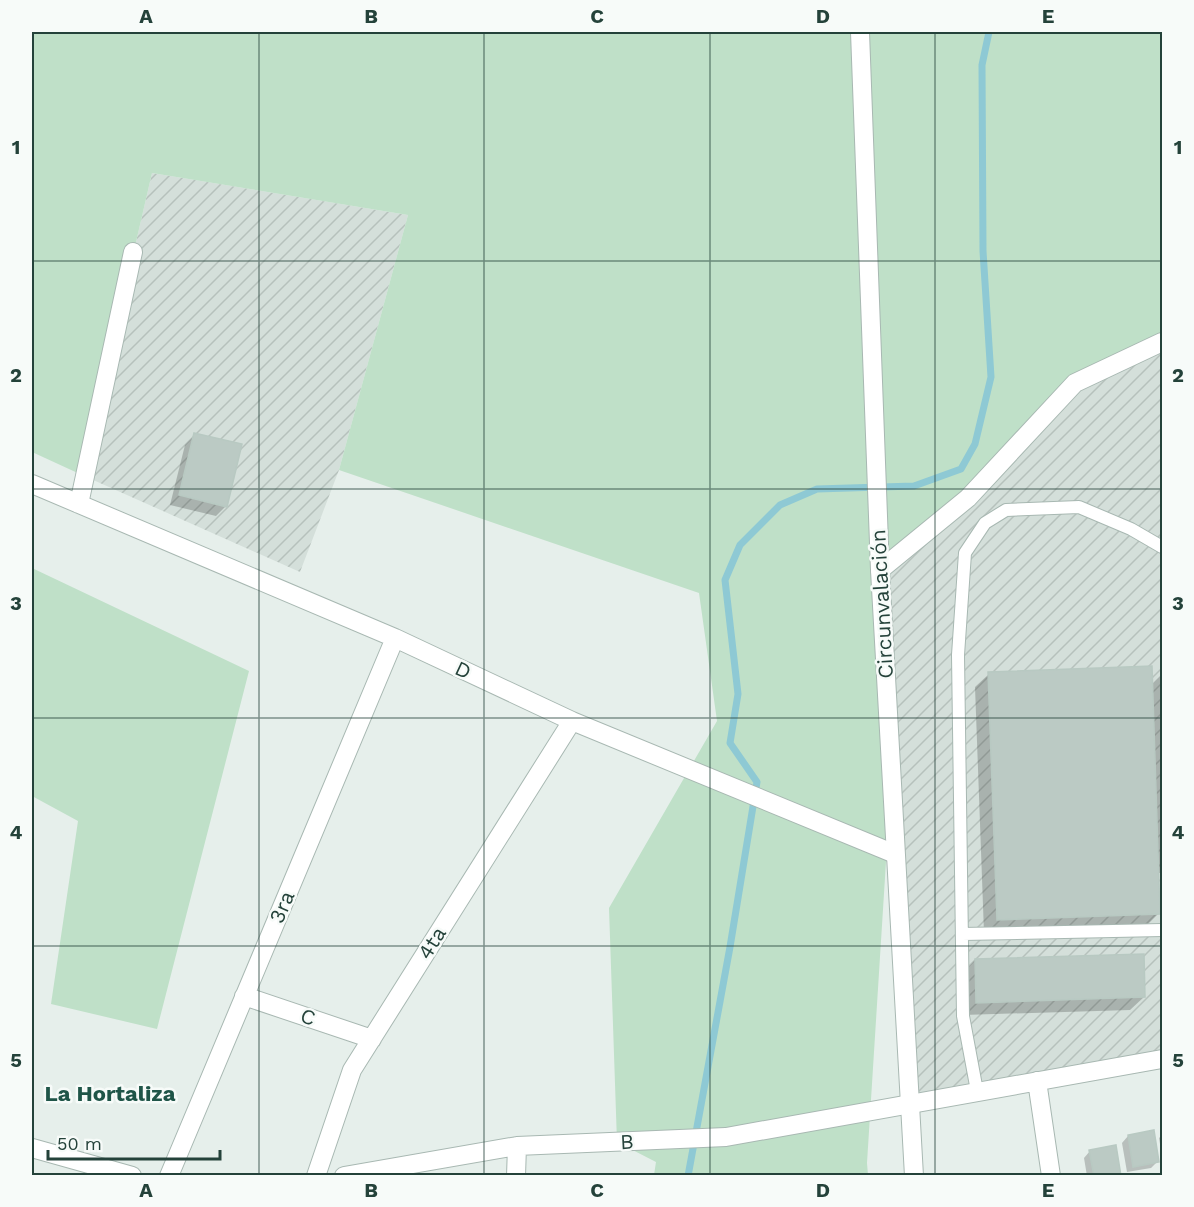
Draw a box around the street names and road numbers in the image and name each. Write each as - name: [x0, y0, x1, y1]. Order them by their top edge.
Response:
- street label: Circunvalación: [865, 529, 898, 679]
- street label: D: [451, 655, 475, 684]
- street label: 3ra: [264, 887, 299, 927]
- street label: 4ta: [412, 922, 451, 964]
- street label: C: [297, 1002, 319, 1031]
- street label: B: [619, 1129, 634, 1154]

